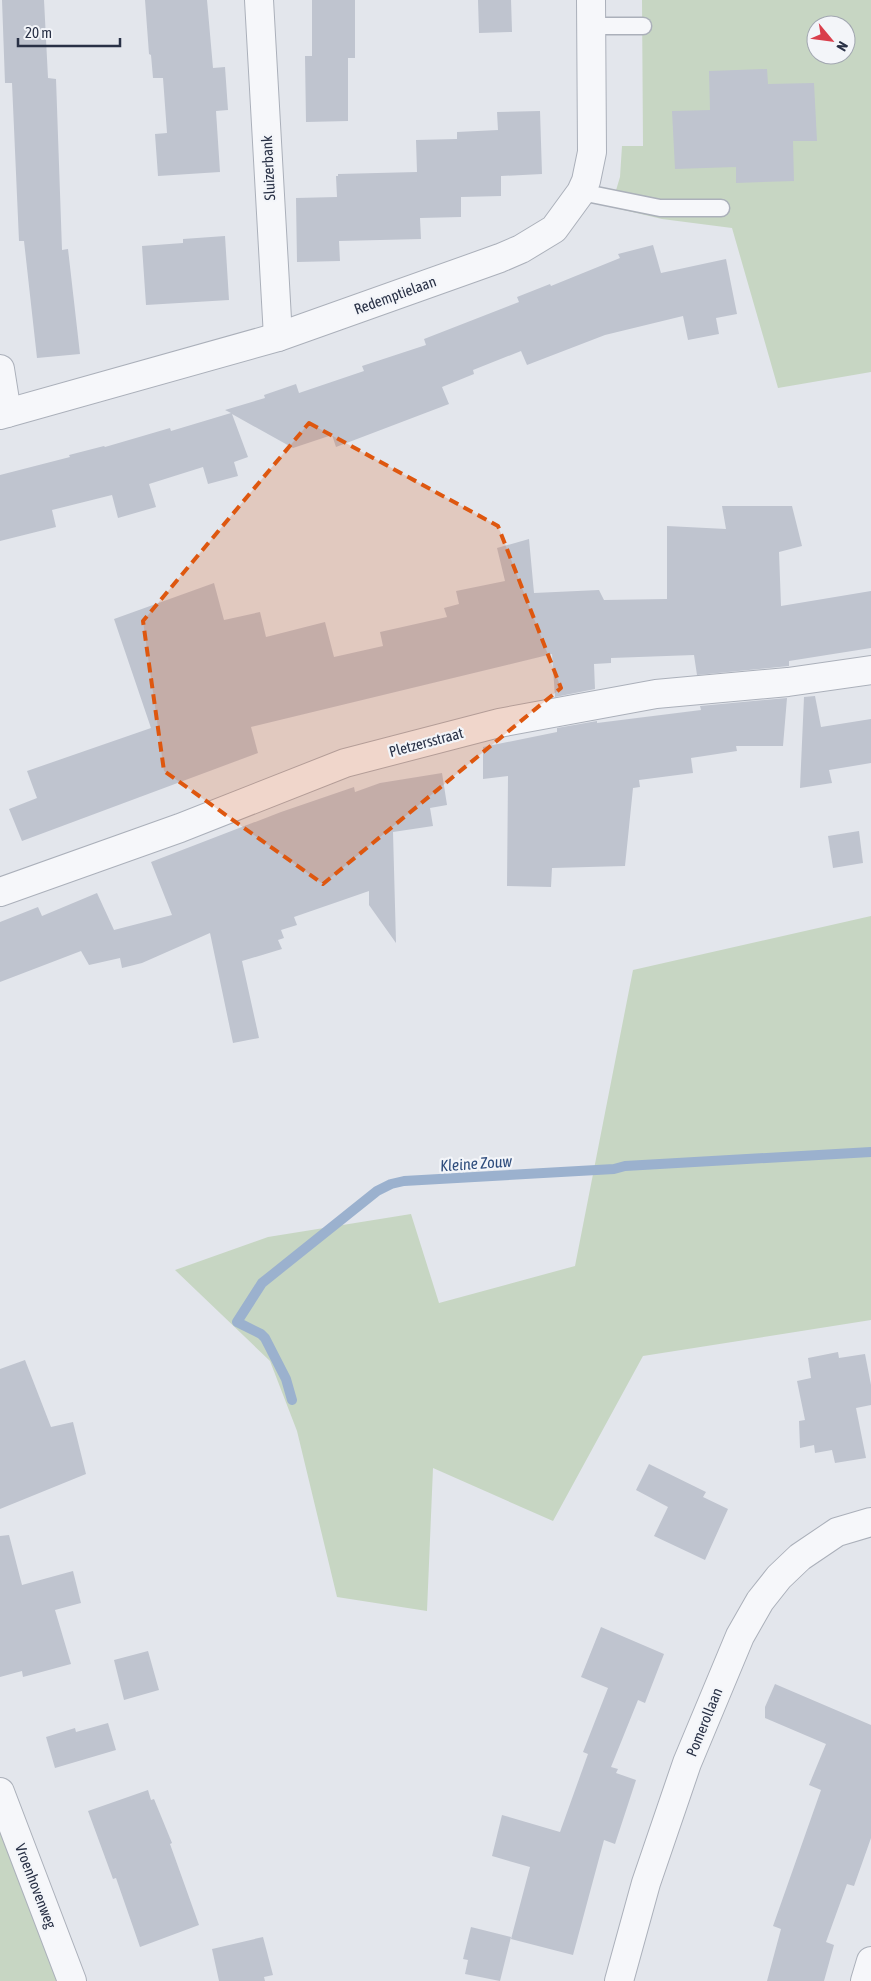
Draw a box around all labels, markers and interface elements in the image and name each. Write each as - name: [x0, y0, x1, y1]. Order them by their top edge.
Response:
- scale bar: [18, 15, 120, 47]
- north arrow: [806, 15, 856, 65]
- text: 20 m: [25, 24, 52, 41]
- text: N: [833, 39, 851, 54]
- street label: Sluizerbank: [258, 134, 278, 201]
- street label: Redemptielaan: [352, 272, 438, 318]
- street label: Pletzersstraat: [387, 724, 465, 760]
- water label: Kleine Zouw: [439, 1151, 513, 1174]
- street label: Pomerollaan: [683, 1685, 725, 1759]
- street label: Vroenhovenweg: [12, 1841, 60, 1931]

